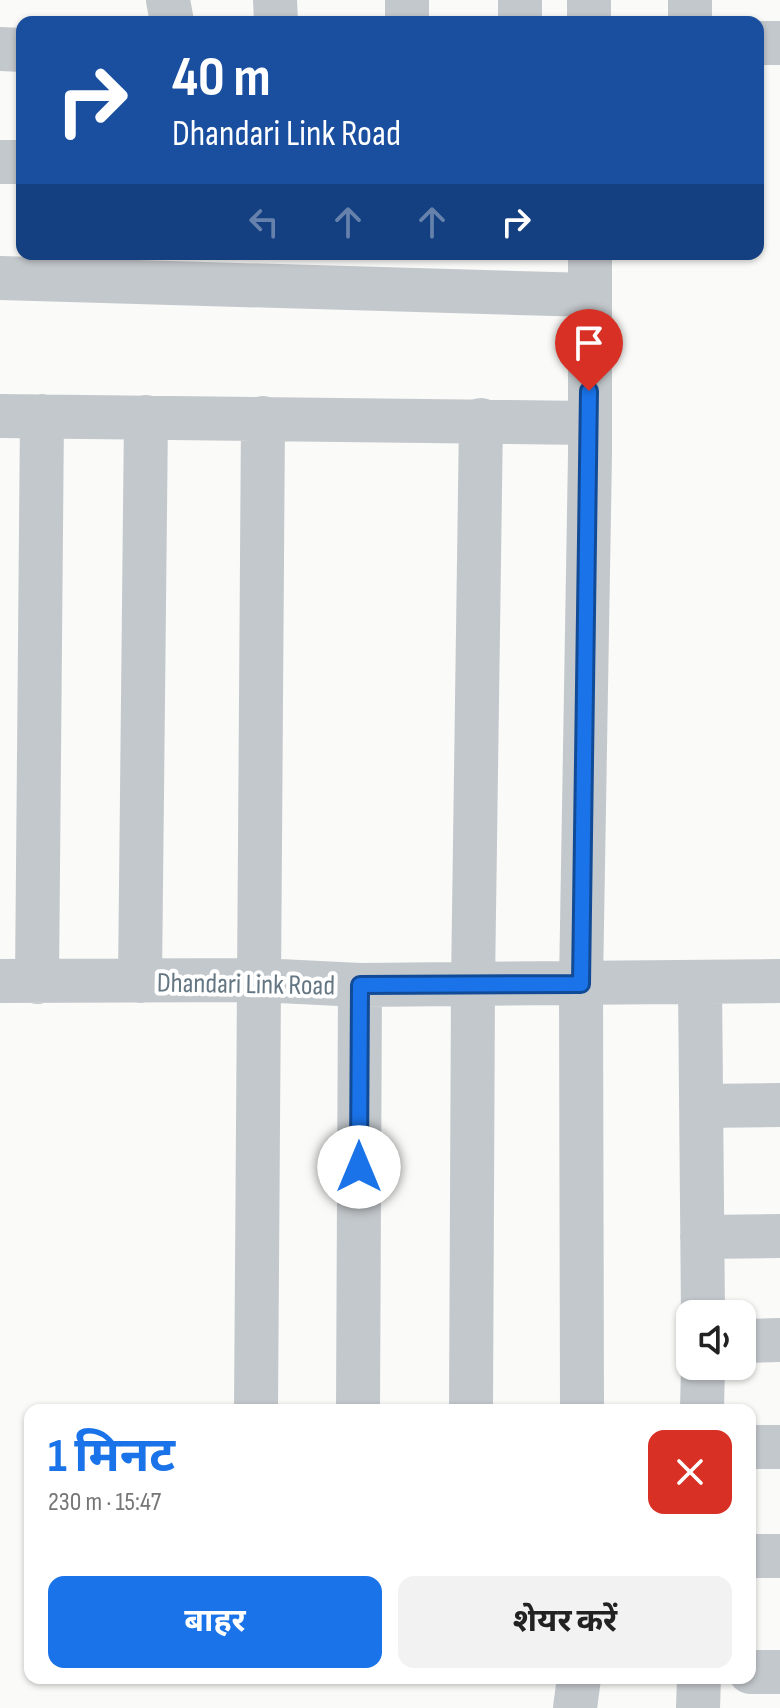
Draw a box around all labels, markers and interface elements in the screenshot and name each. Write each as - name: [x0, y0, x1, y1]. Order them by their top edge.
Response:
- text: 40 m: [172, 45, 271, 112]
- icon: right: [40, 48, 144, 152]
- text: Dhandari Link Road: [172, 113, 401, 156]
- icon: left: [242, 200, 286, 244]
- icon: ahead: [326, 200, 370, 244]
- icon: ahead: [410, 200, 454, 244]
- icon: right: [494, 200, 538, 244]
- pin: [555, 309, 623, 391]
- icon: arrive: [567, 321, 611, 365]
- street label: Dhandari Link Road: [157, 966, 335, 1003]
- position arrow: [317, 1125, 401, 1209]
- map controls: [676, 1300, 756, 1380]
- button: sound: [676, 1300, 756, 1380]
- text: 1 मिनट: [48, 1428, 175, 1485]
- button: close: [648, 1430, 732, 1514]
- text: 230 m · 15:47: [48, 1487, 161, 1518]
- button: बाहर: [48, 1576, 382, 1668]
- button: शेयर करें: [398, 1576, 732, 1668]

